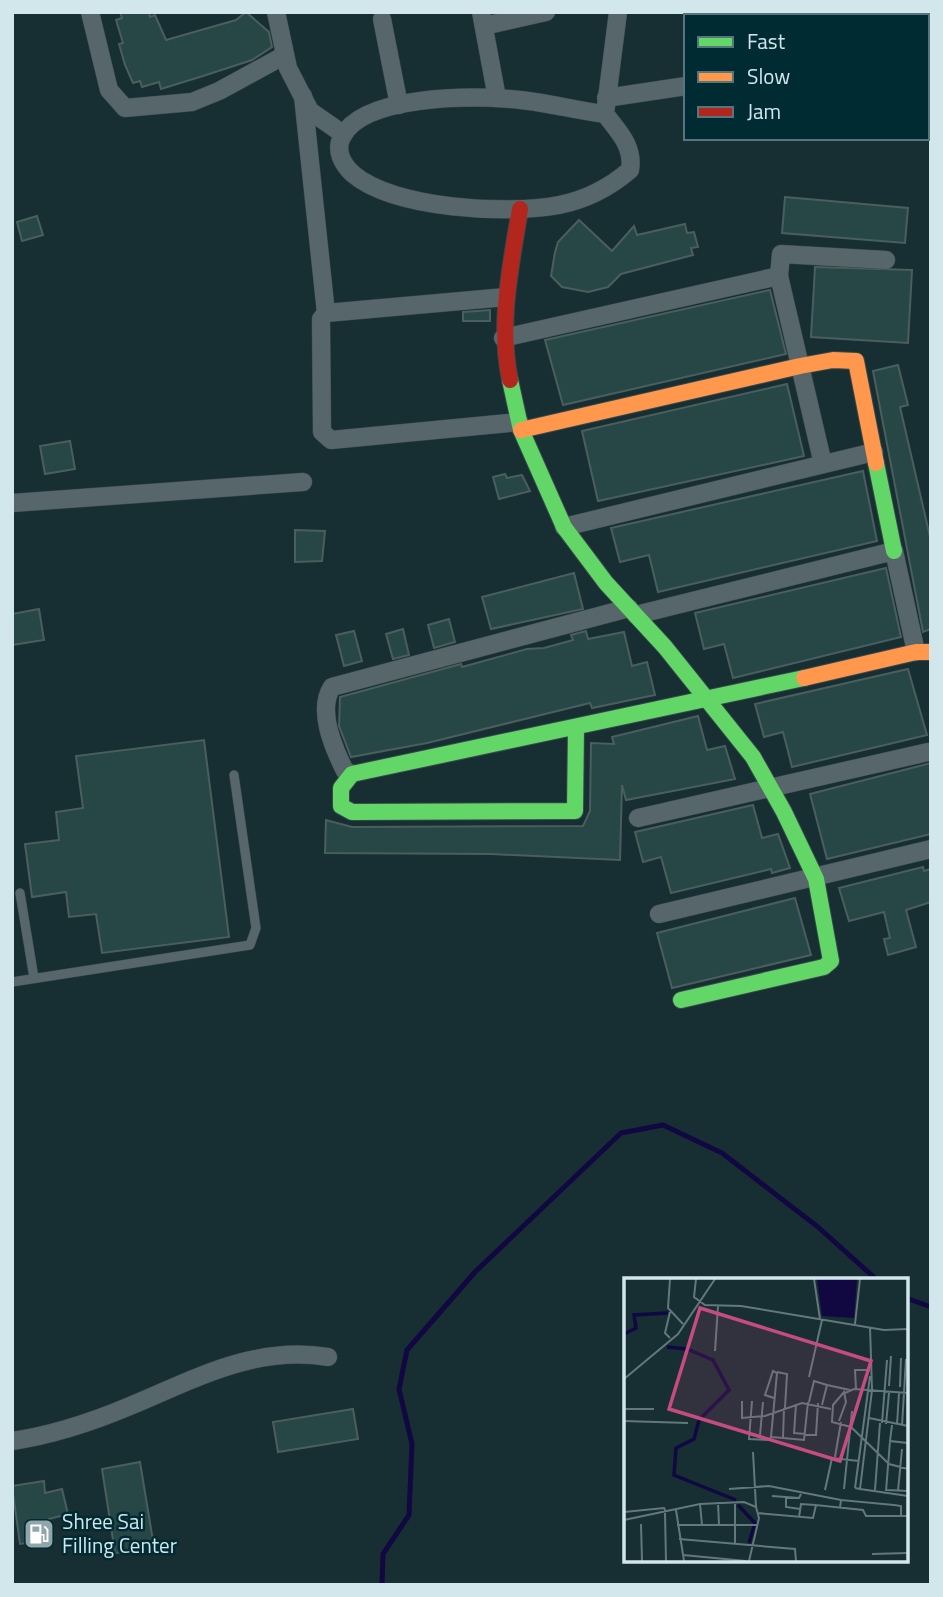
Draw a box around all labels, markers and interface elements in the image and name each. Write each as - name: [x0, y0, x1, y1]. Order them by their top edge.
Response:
- legend: [684, 14, 929, 140]
- text: Fast: [747, 25, 786, 57]
- text: Slow: [747, 60, 790, 92]
- text: Jam: [747, 95, 781, 127]
- inset map: [624, 1278, 908, 1562]
- place label: Shree Sai Filling Center: [62, 1505, 177, 1561]
- fuel station icon: Shree Sai Filling Center: [22, 1517, 56, 1551]

